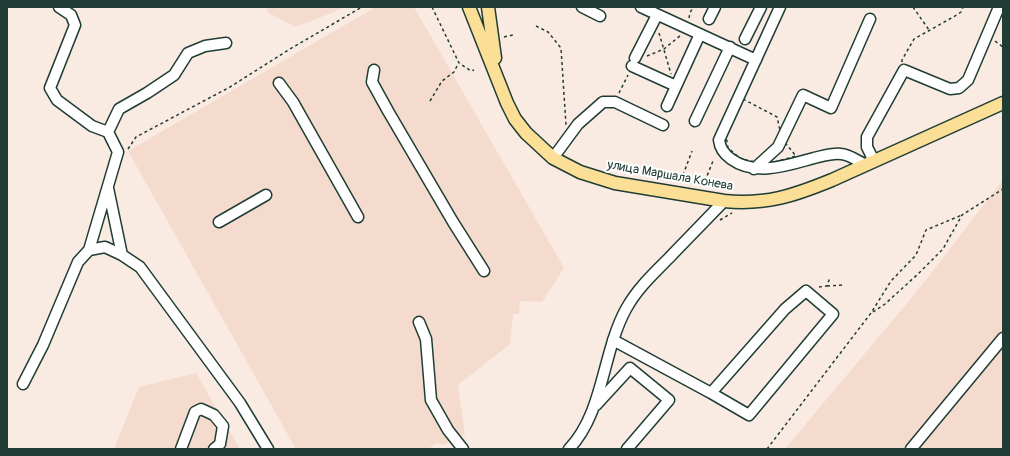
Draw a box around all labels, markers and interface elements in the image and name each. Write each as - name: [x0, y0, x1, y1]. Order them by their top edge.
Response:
- street label: улица Маршала Конева: [606, 157, 734, 195]

